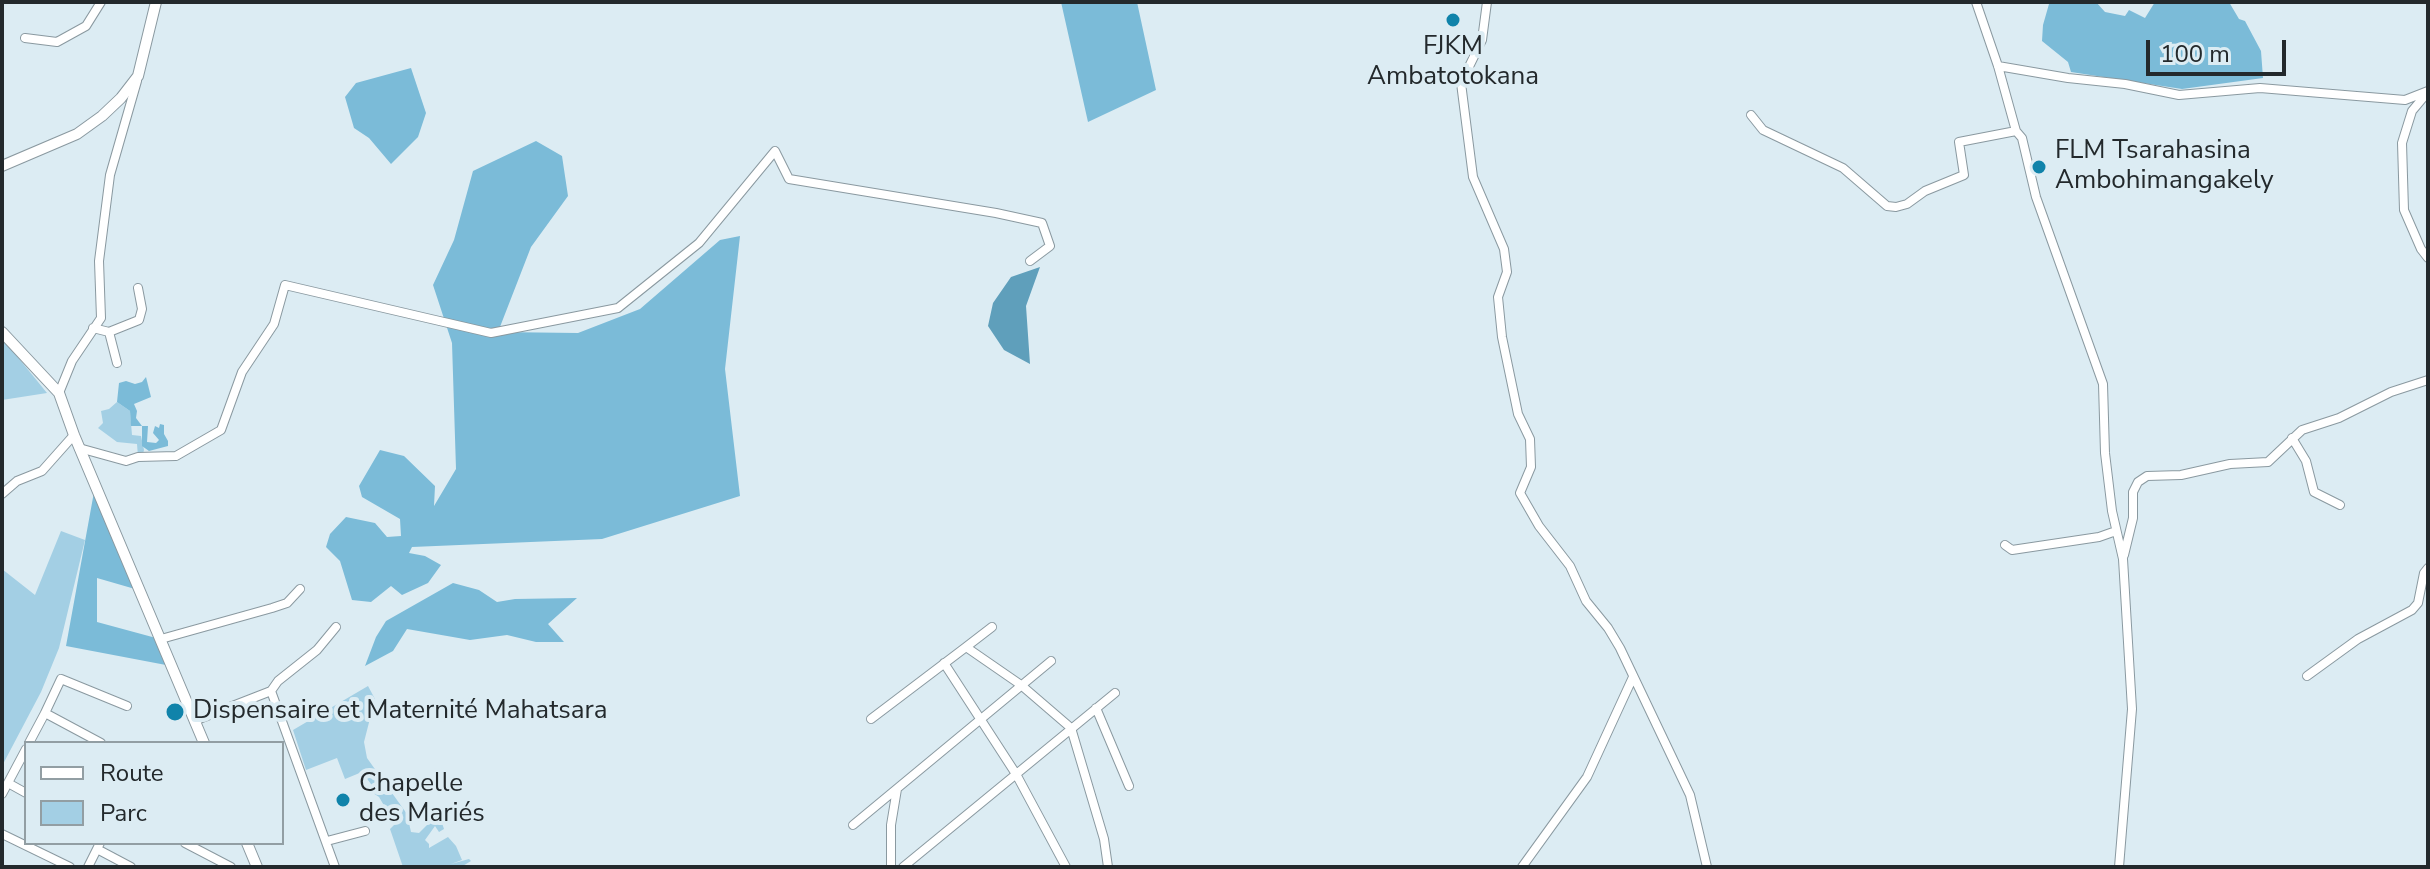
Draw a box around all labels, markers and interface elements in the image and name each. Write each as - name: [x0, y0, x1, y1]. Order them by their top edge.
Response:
- marker: FJKM Ambatotokana: [1444, 11, 1462, 29]
- scale bar: [2150, 24, 2290, 74]
- place label: FJKM Ambatotokana: [1367, 32, 1539, 94]
- text: 100 m: [2160, 38, 2230, 70]
- place label: FLM Tsarahasina Ambohimangakely: [2055, 136, 2274, 198]
- marker: FLM Tsarahasina Ambohimangakely: [2030, 158, 2048, 176]
- place label: Dispensaire et Maternité Mahatsara: [193, 696, 607, 728]
- marker: Dispensaire et Maternité Mahatsara: [164, 701, 186, 723]
- legend: [24, 741, 284, 845]
- text: Route: [100, 757, 164, 789]
- place label: Chapelle des Mariés: [359, 769, 485, 830]
- marker: Chapelle des Mariés: [334, 791, 352, 809]
- text: Parc: [100, 797, 147, 829]

